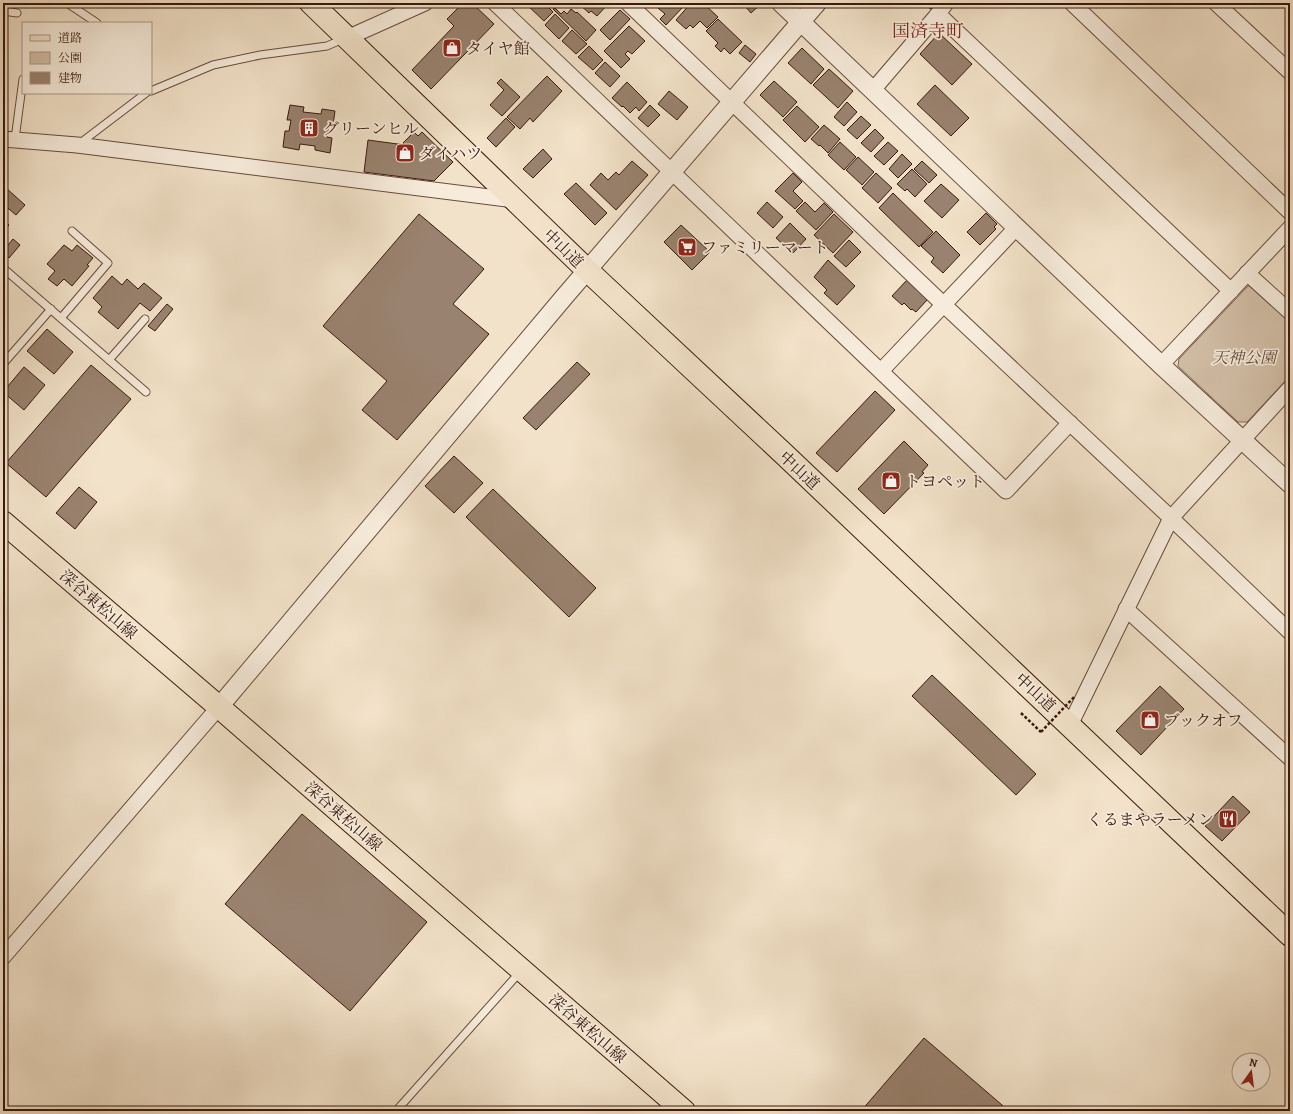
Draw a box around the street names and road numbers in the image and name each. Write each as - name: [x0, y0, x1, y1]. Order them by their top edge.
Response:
- street label: 中山道: [538, 224, 588, 273]
- street label: 中山道: [774, 446, 824, 495]
- street label: 深谷東松山線: [55, 565, 142, 645]
- street label: 中山道: [1010, 668, 1060, 717]
- street label: 深谷東松山線: [300, 777, 387, 857]
- street label: 深谷東松山線: [544, 989, 631, 1069]

